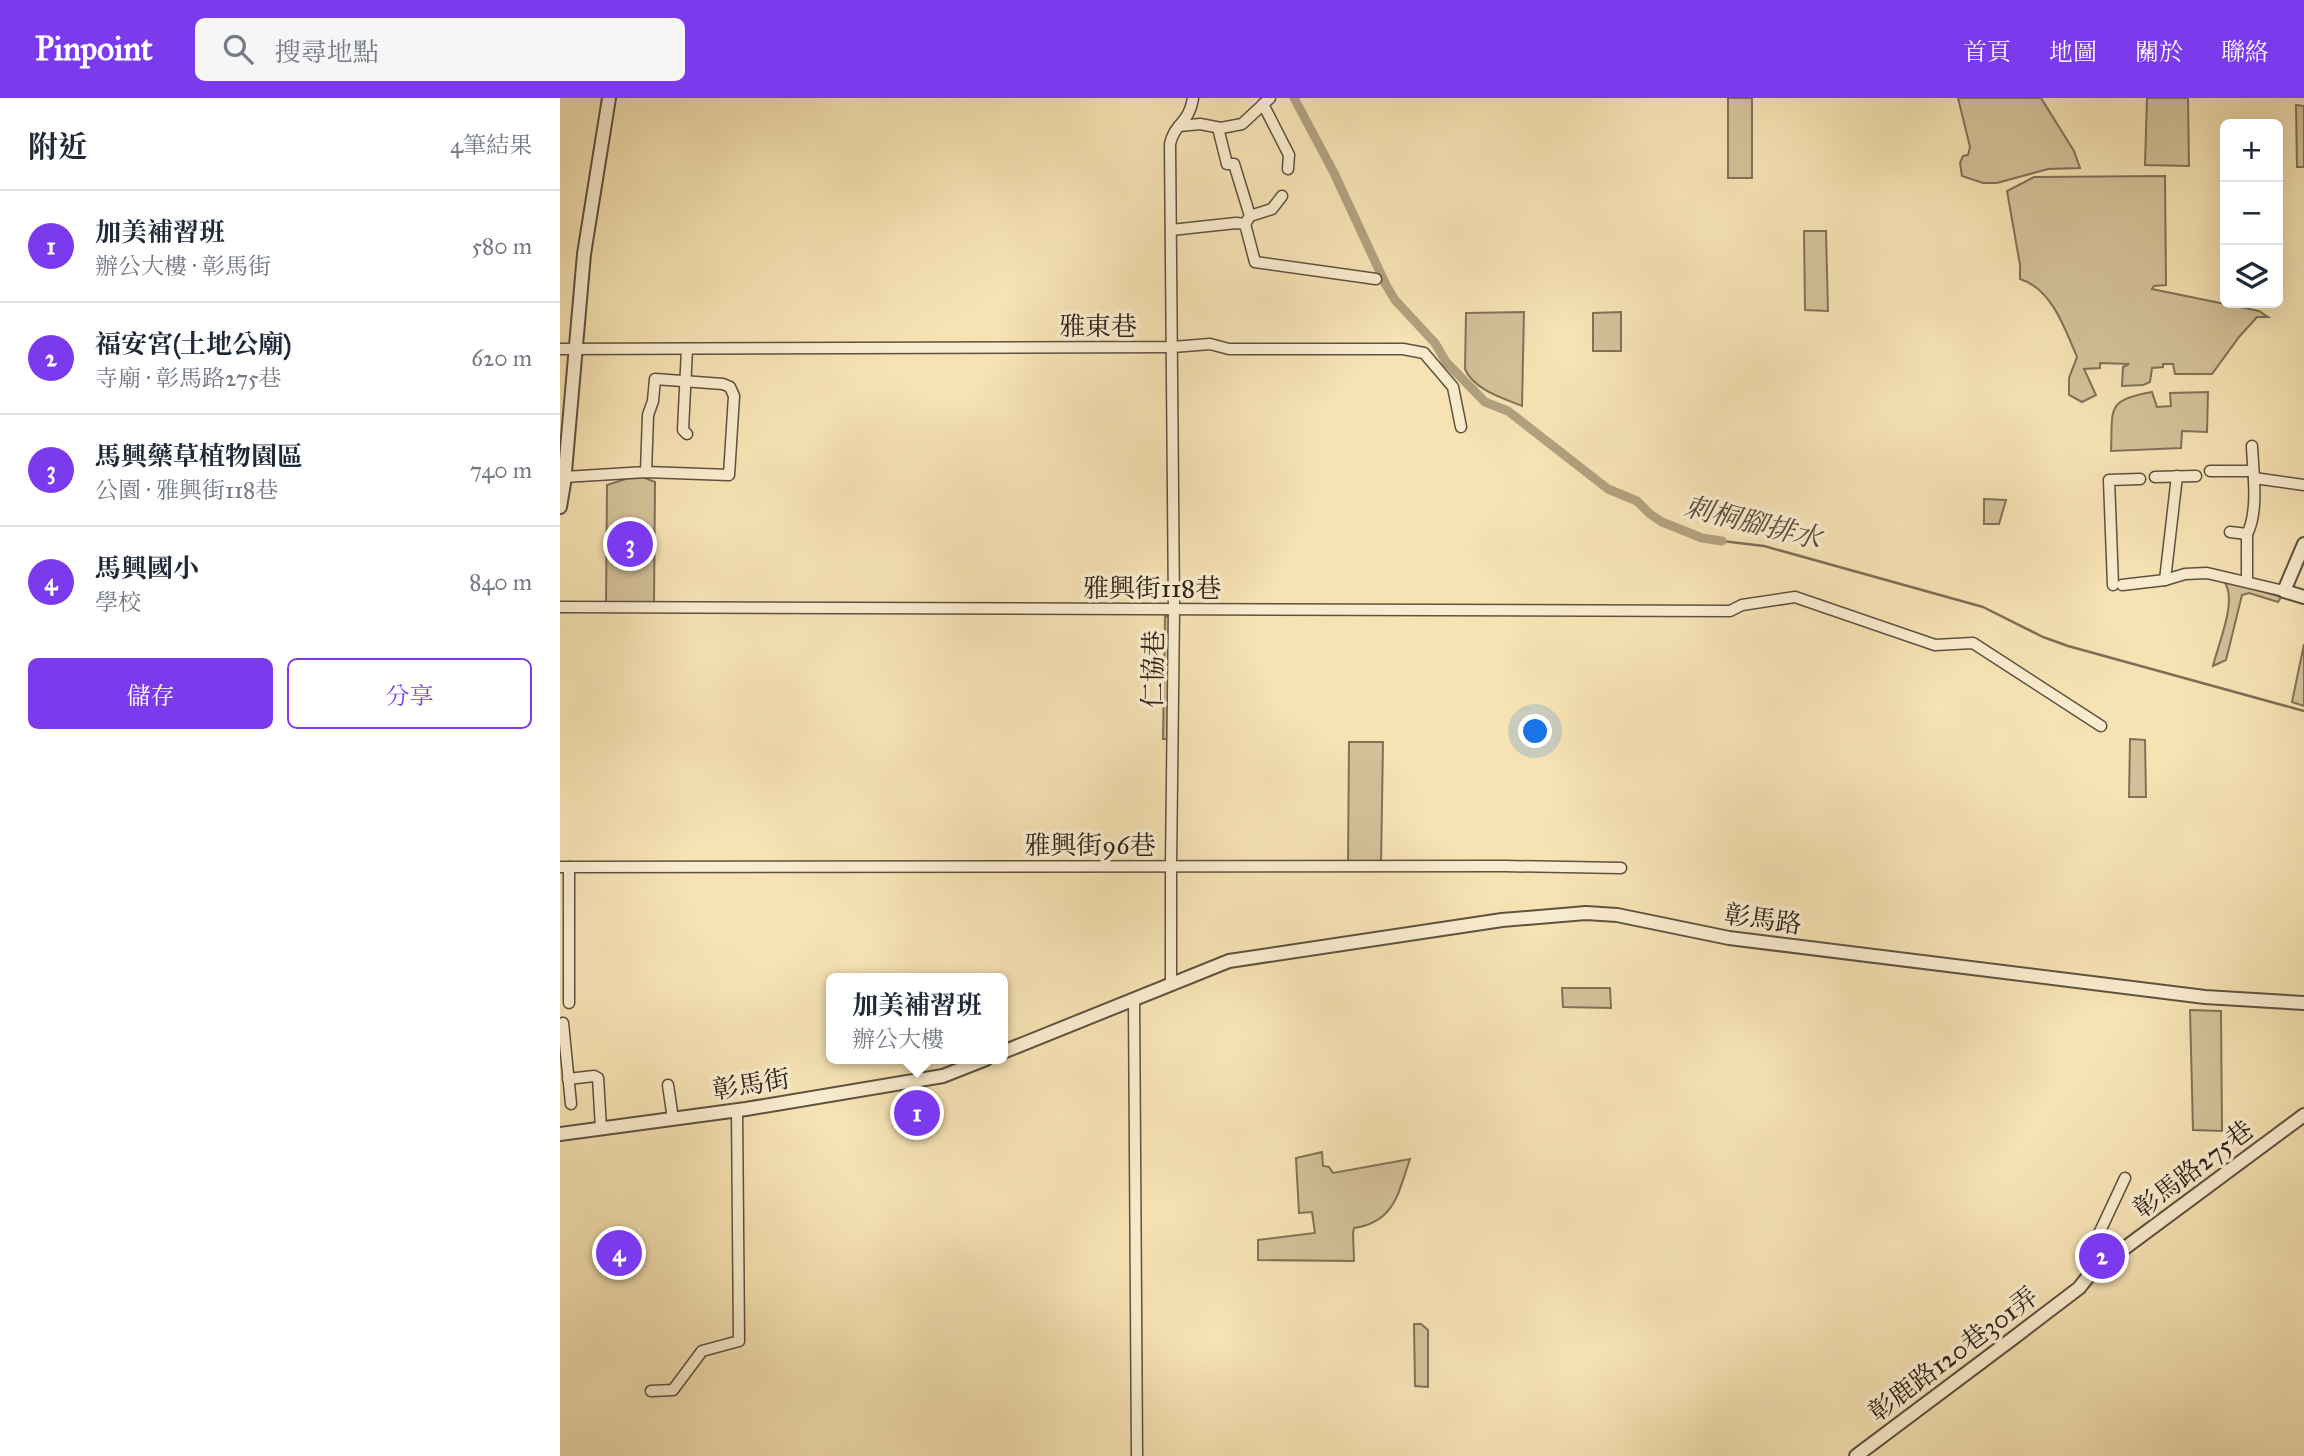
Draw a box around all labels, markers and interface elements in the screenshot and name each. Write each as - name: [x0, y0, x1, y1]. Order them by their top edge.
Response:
- search box: [195, 18, 685, 81]
- text: Pinpoint: [35, 29, 153, 69]
- icon: search: [219, 30, 257, 68]
- text: 搜尋地點: [275, 36, 379, 68]
- text: 首頁: [1963, 37, 2011, 67]
- text: 地圖: [2049, 37, 2097, 67]
- text: 關於: [2135, 37, 2183, 67]
- text: 聯絡: [2221, 37, 2269, 67]
- map controls: [2220, 119, 2283, 308]
- button: +: [2220, 119, 2283, 182]
- text: 附近: [28, 129, 88, 165]
- text: 4筆結果: [450, 131, 532, 159]
- button: −: [2220, 182, 2283, 245]
- text: 加美補習班: [95, 216, 225, 248]
- text: 1: [46, 232, 56, 260]
- text: 580 m: [471, 232, 532, 260]
- button: layers: [2220, 245, 2283, 308]
- text: 辦公大樓 · 彰馬街: [95, 252, 271, 280]
- street label: 雅東巷: [1059, 310, 1137, 342]
- text: 福安宮(土地公廟): [95, 328, 292, 360]
- text: 2: [45, 344, 57, 372]
- text: 620 m: [471, 344, 532, 372]
- text: 寺廟 · 彰馬路275巷: [95, 364, 282, 392]
- text: 馬興藥草植物園區: [95, 440, 303, 472]
- text: 3: [46, 456, 56, 484]
- text: 740 m: [470, 456, 532, 484]
- text: 公園 · 雅興街118巷: [95, 476, 278, 504]
- water label: 刺桐腳排水: [1681, 489, 1828, 557]
- pin: 3: [607, 518, 653, 570]
- text: 馬興國小: [95, 552, 199, 584]
- text: 4: [45, 568, 57, 596]
- text: 840 m: [469, 568, 532, 596]
- street label: 雅興街118巷: [1083, 572, 1221, 604]
- text: 學校: [95, 588, 141, 616]
- street label: 仁協巷: [1136, 630, 1170, 708]
- button: 儲存: [28, 658, 273, 729]
- button: 分享: [287, 658, 532, 729]
- your location: [1518, 714, 1552, 748]
- street label: 雅興街96巷: [1024, 829, 1156, 861]
- street label: 彰馬路: [1722, 898, 1804, 940]
- popup: [826, 973, 1008, 1064]
- text: 加美補習班: [852, 989, 982, 1021]
- text: 辦公大樓: [852, 1025, 944, 1053]
- street label: 彰馬街: [710, 1062, 792, 1106]
- pin: 1: [894, 1087, 940, 1139]
- street label: 彰馬路275巷: [2127, 1113, 2259, 1225]
- pin: 4: [596, 1227, 642, 1279]
- pin: 2: [2079, 1230, 2125, 1282]
- street label: 彰鹿路120巷301弄: [1862, 1280, 2044, 1428]

